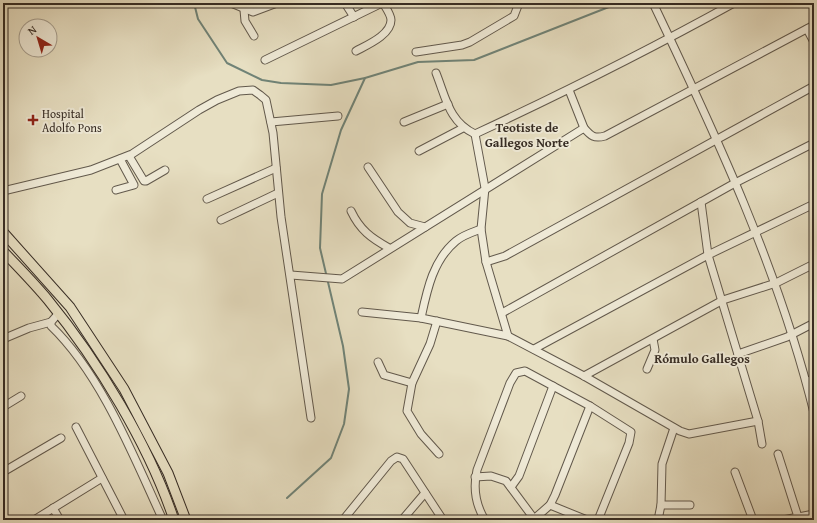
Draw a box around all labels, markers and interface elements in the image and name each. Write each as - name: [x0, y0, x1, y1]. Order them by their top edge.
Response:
- north arrow: [18, 18, 58, 58]
- text: N: [24, 21, 40, 39]
- place label: Hospital Adolfo Pons: [42, 105, 102, 136]
- marker: Hospital Adolfo Pons: [27, 114, 39, 126]
- district label: Teotiste de Gallegos Norte: [485, 118, 569, 152]
- district label: Rómulo Gallegos: [654, 349, 750, 368]

